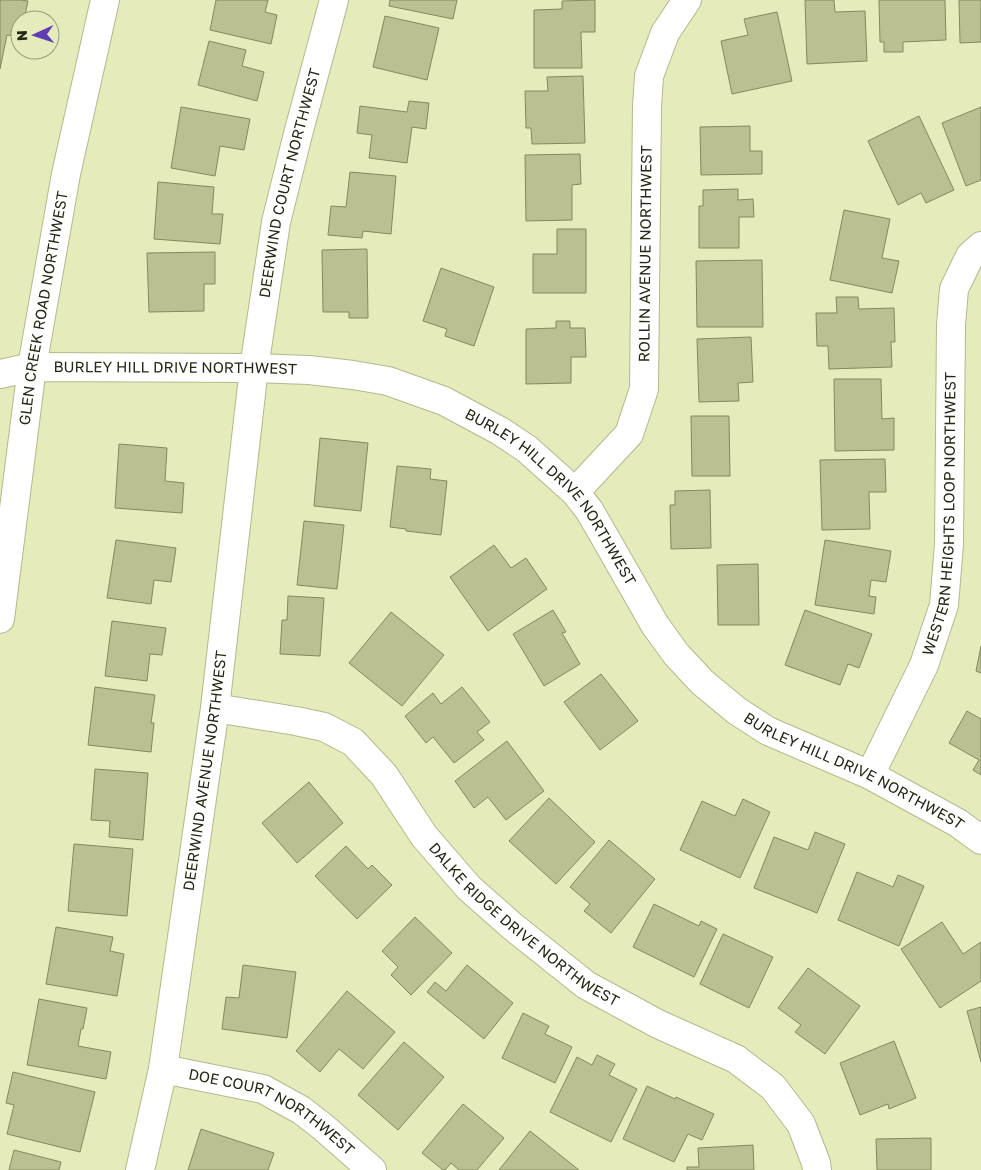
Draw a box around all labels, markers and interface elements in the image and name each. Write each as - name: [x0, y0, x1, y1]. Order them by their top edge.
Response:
- north arrow: [10, 10, 60, 60]
- text: N: [13, 30, 30, 41]
- street label: DEERWIND COURT NORTHWEST: [255, 66, 323, 299]
- street label: ROLLIN AVENUE NORTHWEST: [634, 145, 655, 362]
- street label: GLEN CREEK ROAD NORTHWEST: [15, 189, 71, 426]
- street label: BURLEY HILL DRIVE NORTHWEST: [53, 357, 297, 378]
- street label: WESTERN HEIGHTS LOOP NORTHWEST: [918, 372, 959, 658]
- street label: BURLEY HILL DRIVE NORTHWEST: [462, 404, 640, 588]
- street label: DEERWIND AVENUE NORTHWEST: [179, 649, 230, 892]
- street label: BURLEY HILL DRIVE NORTHWEST: [741, 708, 968, 833]
- street label: DALKE RIDGE DRIVE NORTHWEST: [426, 838, 623, 1009]
- street label: DOE COURT NORTHWEST: [187, 1064, 359, 1158]

